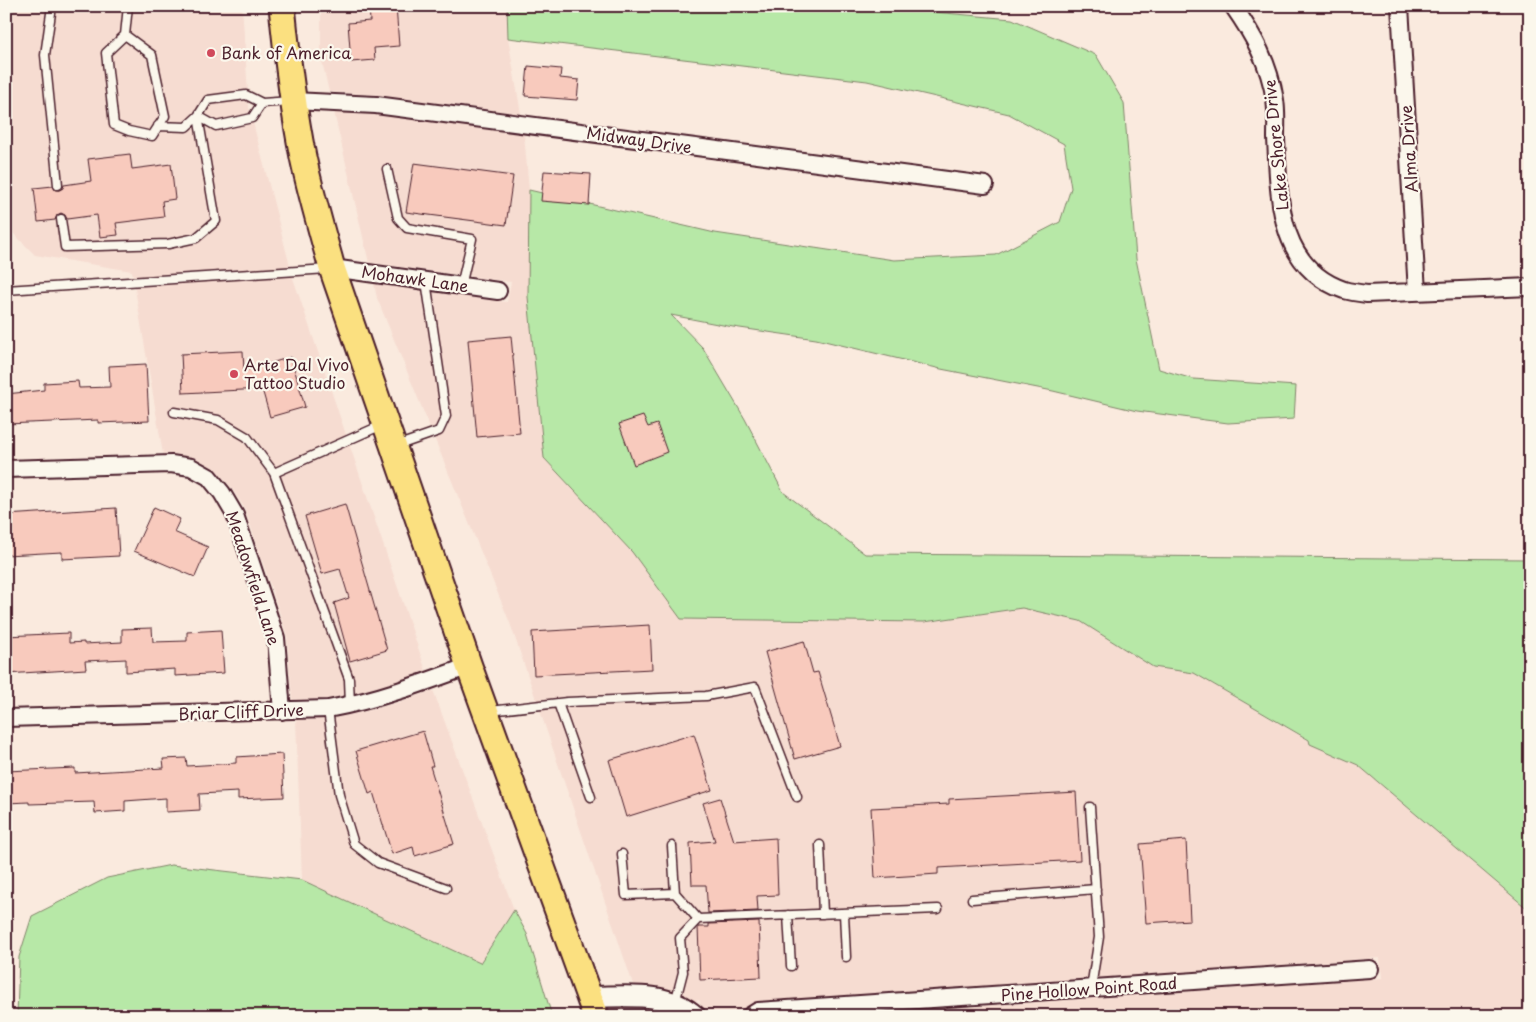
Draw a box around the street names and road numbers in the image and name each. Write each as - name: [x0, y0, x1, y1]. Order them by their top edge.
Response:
- street label: Lake Shore Drive: [1256, 78, 1294, 212]
- street label: Alma Drive: [1393, 104, 1423, 194]
- street label: Midway Drive: [585, 120, 693, 158]
- street label: Mohawk Lane: [360, 259, 470, 297]
- street label: Meadowfield Lane: [221, 507, 287, 648]
- street label: Briar Cliff Drive: [178, 697, 304, 725]
- street label: Pine Hollow Point Road: [1000, 970, 1178, 1006]

